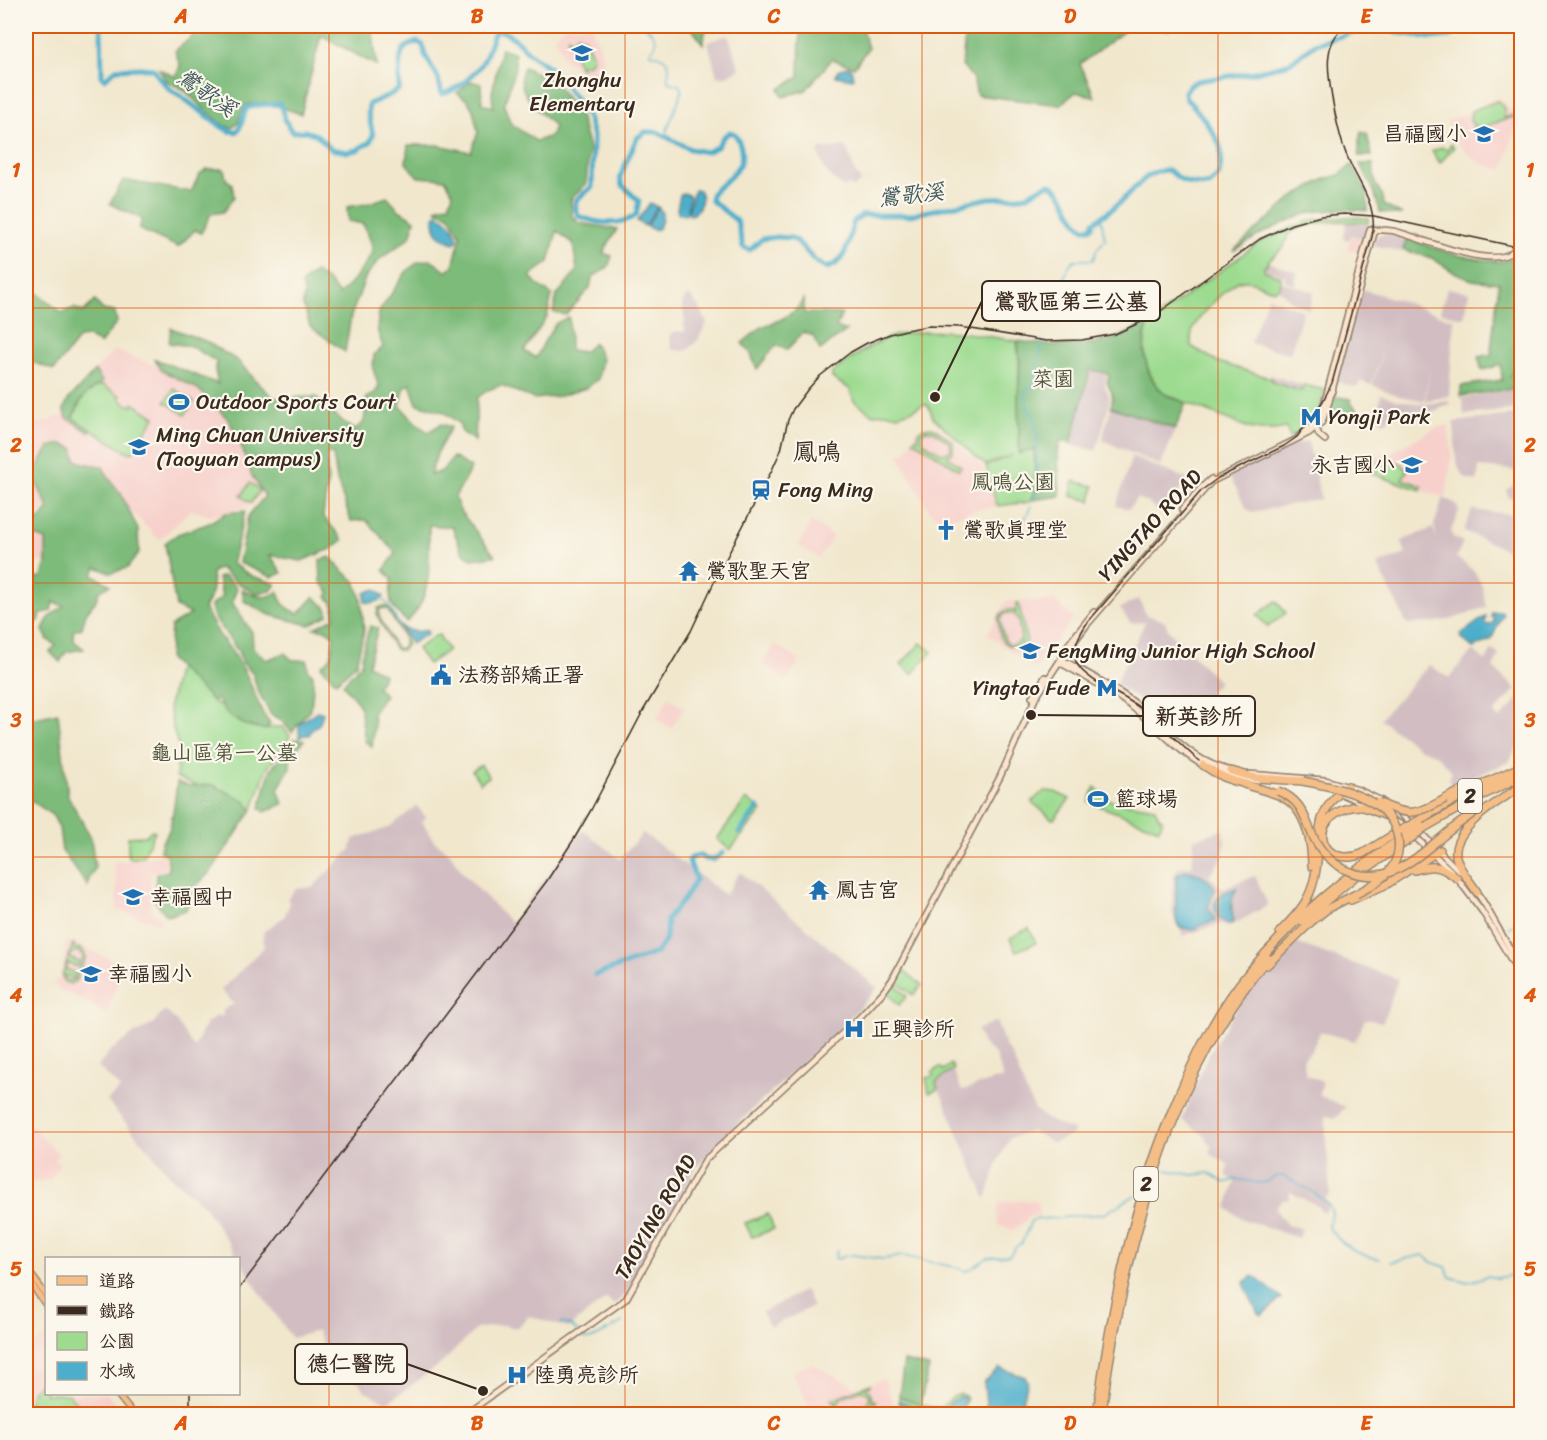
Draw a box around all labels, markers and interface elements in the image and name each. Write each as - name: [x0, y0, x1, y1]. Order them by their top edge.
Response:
- text: A: [173, 0, 188, 34]
- text: B: [471, 0, 484, 34]
- text: C: [767, 0, 781, 34]
- text: D: [1064, 0, 1077, 34]
- text: E: [1360, 0, 1373, 34]
- school or university icon: Zhonghu Elementary: [570, 41, 594, 65]
- water label: 鶯歌溪: [168, 58, 246, 128]
- place label: Zhonghu Elementary: [529, 61, 635, 123]
- place label: 昌福國小: [1383, 115, 1467, 153]
- school or university icon: 昌福國小: [1472, 122, 1496, 146]
- text: 1: [12, 153, 21, 188]
- text: 1: [1526, 153, 1535, 188]
- water label: 鶯歌溪: [876, 172, 947, 217]
- callout: 鶯歌區第三公墓: [982, 281, 1160, 321]
- text: 鶯歌區第三公墓: [994, 282, 1148, 321]
- park label: 菜園: [1032, 360, 1074, 398]
- place label: Outdoor Sports Court: [196, 383, 397, 421]
- sports icon: Outdoor Sports Court: [167, 390, 191, 414]
- place label: Yongji Park: [1328, 398, 1430, 436]
- metro station icon: Yongji Park: [1299, 405, 1323, 429]
- place label: Ming Chuan University (Taoyuan campus): [156, 416, 364, 478]
- text: 2: [9, 428, 22, 463]
- text: 2: [1523, 428, 1536, 463]
- district label: 鳳鳴: [793, 431, 841, 473]
- school or university icon: Ming Chuan University (Taoyuan campus): [127, 435, 151, 459]
- place label: 永吉國小: [1311, 446, 1395, 484]
- school or university icon: 永吉國小: [1400, 453, 1424, 477]
- street label: YINGTAO ROAD: [1088, 459, 1212, 591]
- park label: 鳳鳴公園: [971, 463, 1055, 501]
- place label: Fong Ming: [778, 471, 874, 509]
- station icon: Fong Ming: [749, 478, 773, 502]
- place label: 鶯歌真理堂: [963, 511, 1068, 549]
- church icon: 鶯歌真理堂: [934, 518, 958, 542]
- place label: 鶯歌聖天宮: [706, 552, 811, 590]
- temple icon: 鶯歌聖天宮: [677, 559, 701, 583]
- place label: FengMing Junior High School: [1047, 632, 1316, 670]
- school or university icon: FengMing Junior High School: [1018, 639, 1042, 663]
- place label: 法務部矯正署: [458, 656, 584, 694]
- public building icon: 法務部矯正署: [429, 663, 453, 687]
- place label: Yingtao Fude: [972, 669, 1090, 707]
- metro station icon: Yingtao Fude: [1095, 676, 1119, 700]
- callout: 新英診所: [1143, 696, 1255, 736]
- text: 新英診所: [1155, 697, 1243, 736]
- text: 3: [10, 703, 22, 738]
- text: 3: [1524, 703, 1536, 738]
- park label: 龜山區第一公墓: [151, 734, 298, 772]
- road number: 2: [1458, 779, 1482, 813]
- place label: 籃球場: [1115, 780, 1178, 818]
- sports icon: 籃球場: [1086, 787, 1110, 811]
- place label: 鳳吉宮: [836, 871, 899, 909]
- place label: 幸福國中: [150, 878, 234, 916]
- temple icon: 鳳吉宮: [807, 878, 831, 902]
- school or university icon: 幸福國中: [121, 885, 145, 909]
- place label: 幸福國小: [108, 955, 192, 993]
- school or university icon: 幸福國小: [79, 962, 103, 986]
- text: 4: [9, 978, 23, 1013]
- text: 4: [1523, 978, 1537, 1013]
- place label: 正興診所: [871, 1010, 955, 1048]
- hospital icon: 正興診所: [842, 1017, 866, 1041]
- street label: TAOYING ROAD: [603, 1146, 707, 1287]
- road number: 2: [1134, 1167, 1158, 1201]
- text: 5: [10, 1252, 22, 1287]
- text: 5: [1524, 1252, 1536, 1287]
- legend: [45, 1257, 240, 1395]
- text: 道路: [99, 1265, 135, 1297]
- text: 鐵路: [99, 1295, 135, 1327]
- text: 公園: [99, 1325, 135, 1357]
- callout: 德仁醫院: [295, 1344, 407, 1384]
- text: 德仁醫院: [307, 1344, 395, 1383]
- text: 水域: [99, 1355, 135, 1387]
- place label: 陸勇亮診所: [534, 1356, 639, 1394]
- hospital icon: 陸勇亮診所: [505, 1363, 529, 1387]
- text: A: [173, 1406, 188, 1440]
- text: B: [471, 1406, 484, 1440]
- text: C: [767, 1406, 781, 1440]
- text: D: [1064, 1406, 1077, 1440]
- text: E: [1360, 1406, 1373, 1440]

